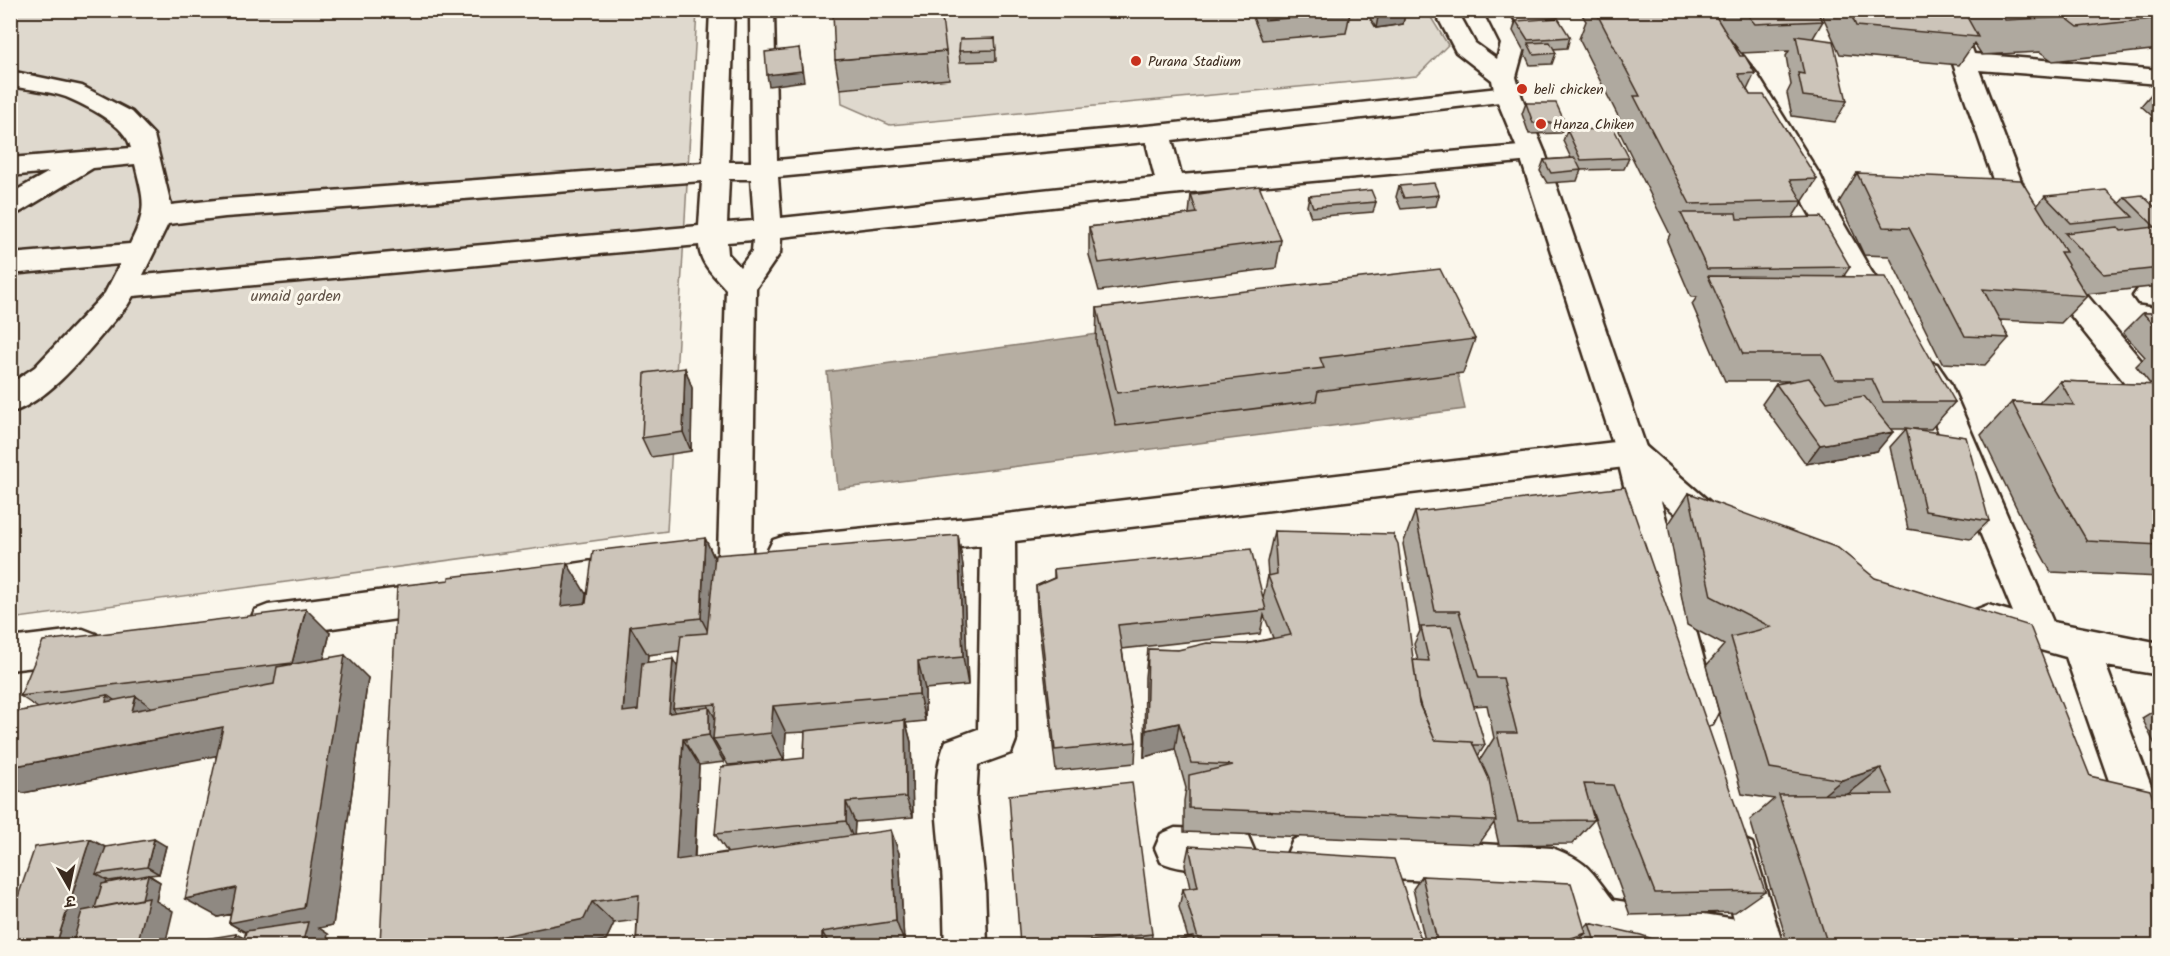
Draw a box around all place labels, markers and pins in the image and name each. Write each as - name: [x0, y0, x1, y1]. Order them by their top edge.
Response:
- place label: Purana Stadium: [1148, 51, 1241, 73]
- marker: Purana Stadium: [1129, 54, 1143, 68]
- place label: beli chicken: [1534, 79, 1604, 101]
- marker: beli chicken: [1515, 82, 1529, 96]
- place label: Hanza Chiken: [1553, 114, 1634, 136]
- marker: Hanza Chiken: [1534, 117, 1548, 131]

